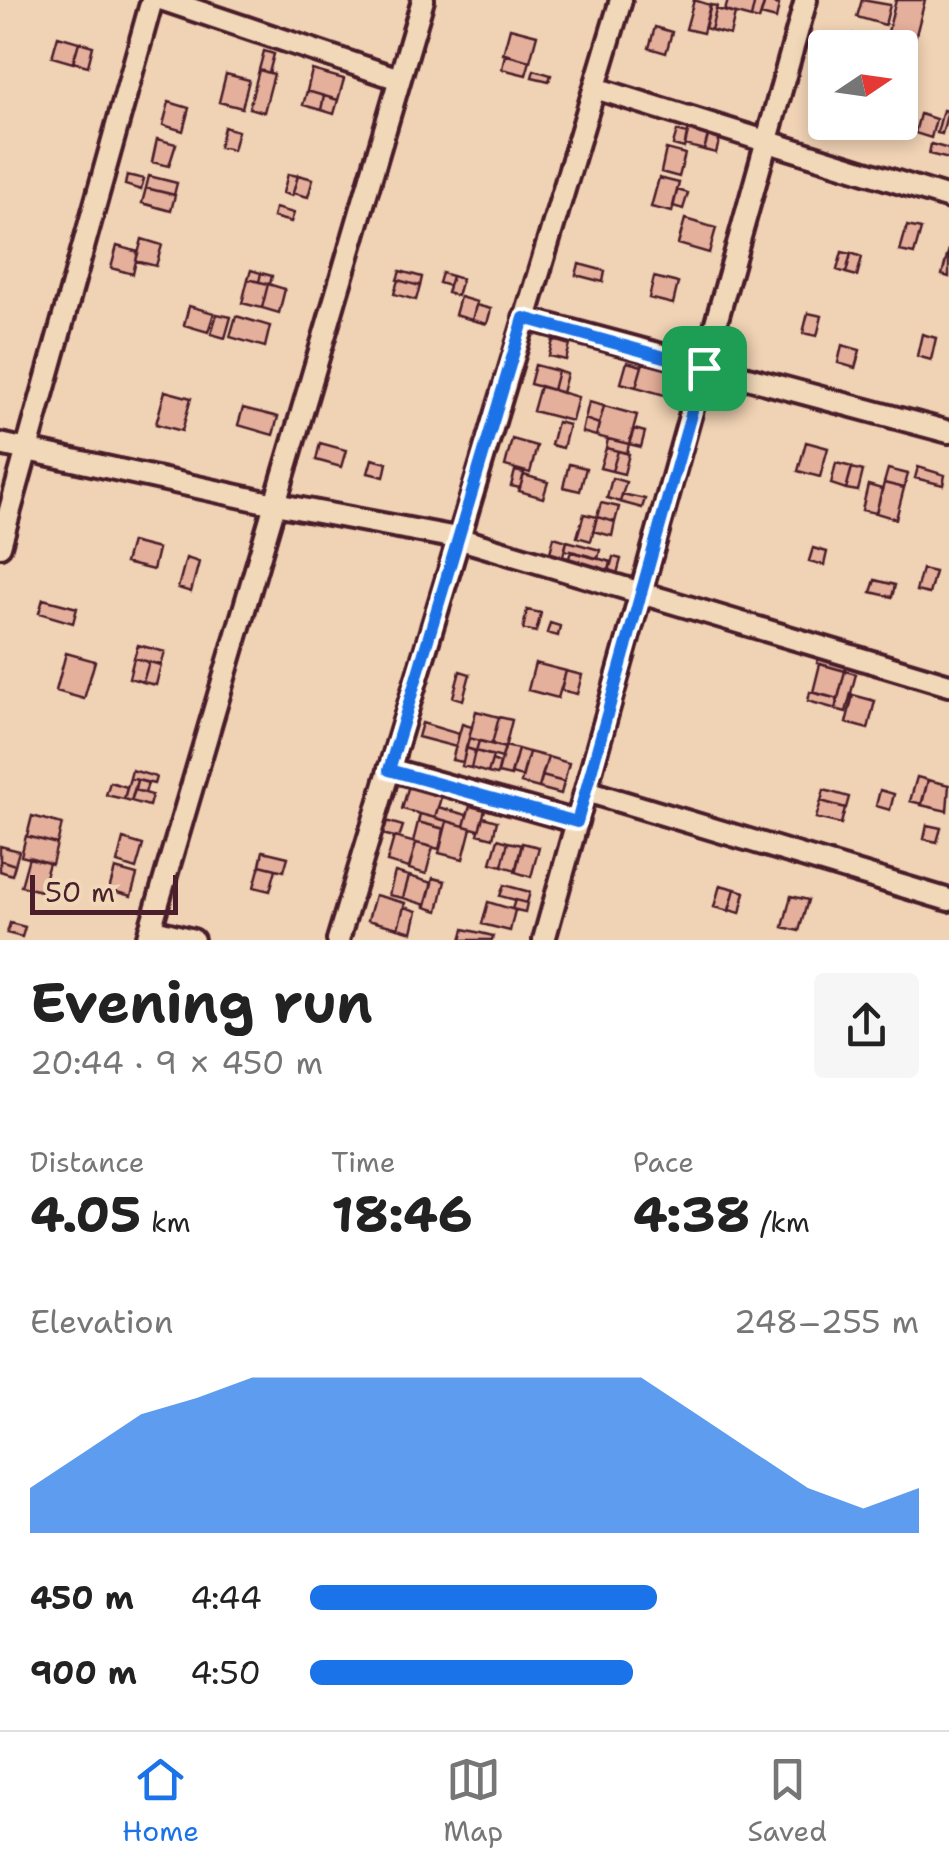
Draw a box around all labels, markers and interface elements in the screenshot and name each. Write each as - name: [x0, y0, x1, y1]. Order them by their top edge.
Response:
- north arrow: [808, 30, 918, 140]
- map controls: [808, 30, 918, 140]
- pin: [662, 326, 747, 411]
- icon: arrive: [677, 341, 732, 396]
- scale bar: [30, 870, 178, 914]
- text: 50 m: [45, 873, 115, 911]
- text: Evening run: [30, 966, 373, 1040]
- button: share: [814, 973, 919, 1078]
- text: 20:44 · 9 × 450 m: [30, 1041, 323, 1084]
- text: Distance: [30, 1143, 145, 1181]
- text: Time: [331, 1143, 396, 1181]
- text: Pace: [633, 1143, 694, 1181]
- text: 4.05: [30, 1181, 141, 1248]
- text: 18:46: [331, 1181, 473, 1248]
- text: 4:38: [633, 1181, 750, 1248]
- text: km: [141, 1203, 191, 1241]
- text: /km: [750, 1203, 810, 1241]
- text: Elevation: [30, 1300, 173, 1343]
- text: 248–255 m: [734, 1300, 919, 1343]
- text: 450 m: [30, 1576, 134, 1619]
- text: 4:44: [190, 1576, 262, 1619]
- text: 900 m: [30, 1651, 137, 1694]
- text: 4:50: [190, 1651, 261, 1694]
- tab: Home: [122, 1752, 199, 1850]
- tab: Map: [443, 1752, 503, 1850]
- tab: Saved: [747, 1752, 827, 1850]

